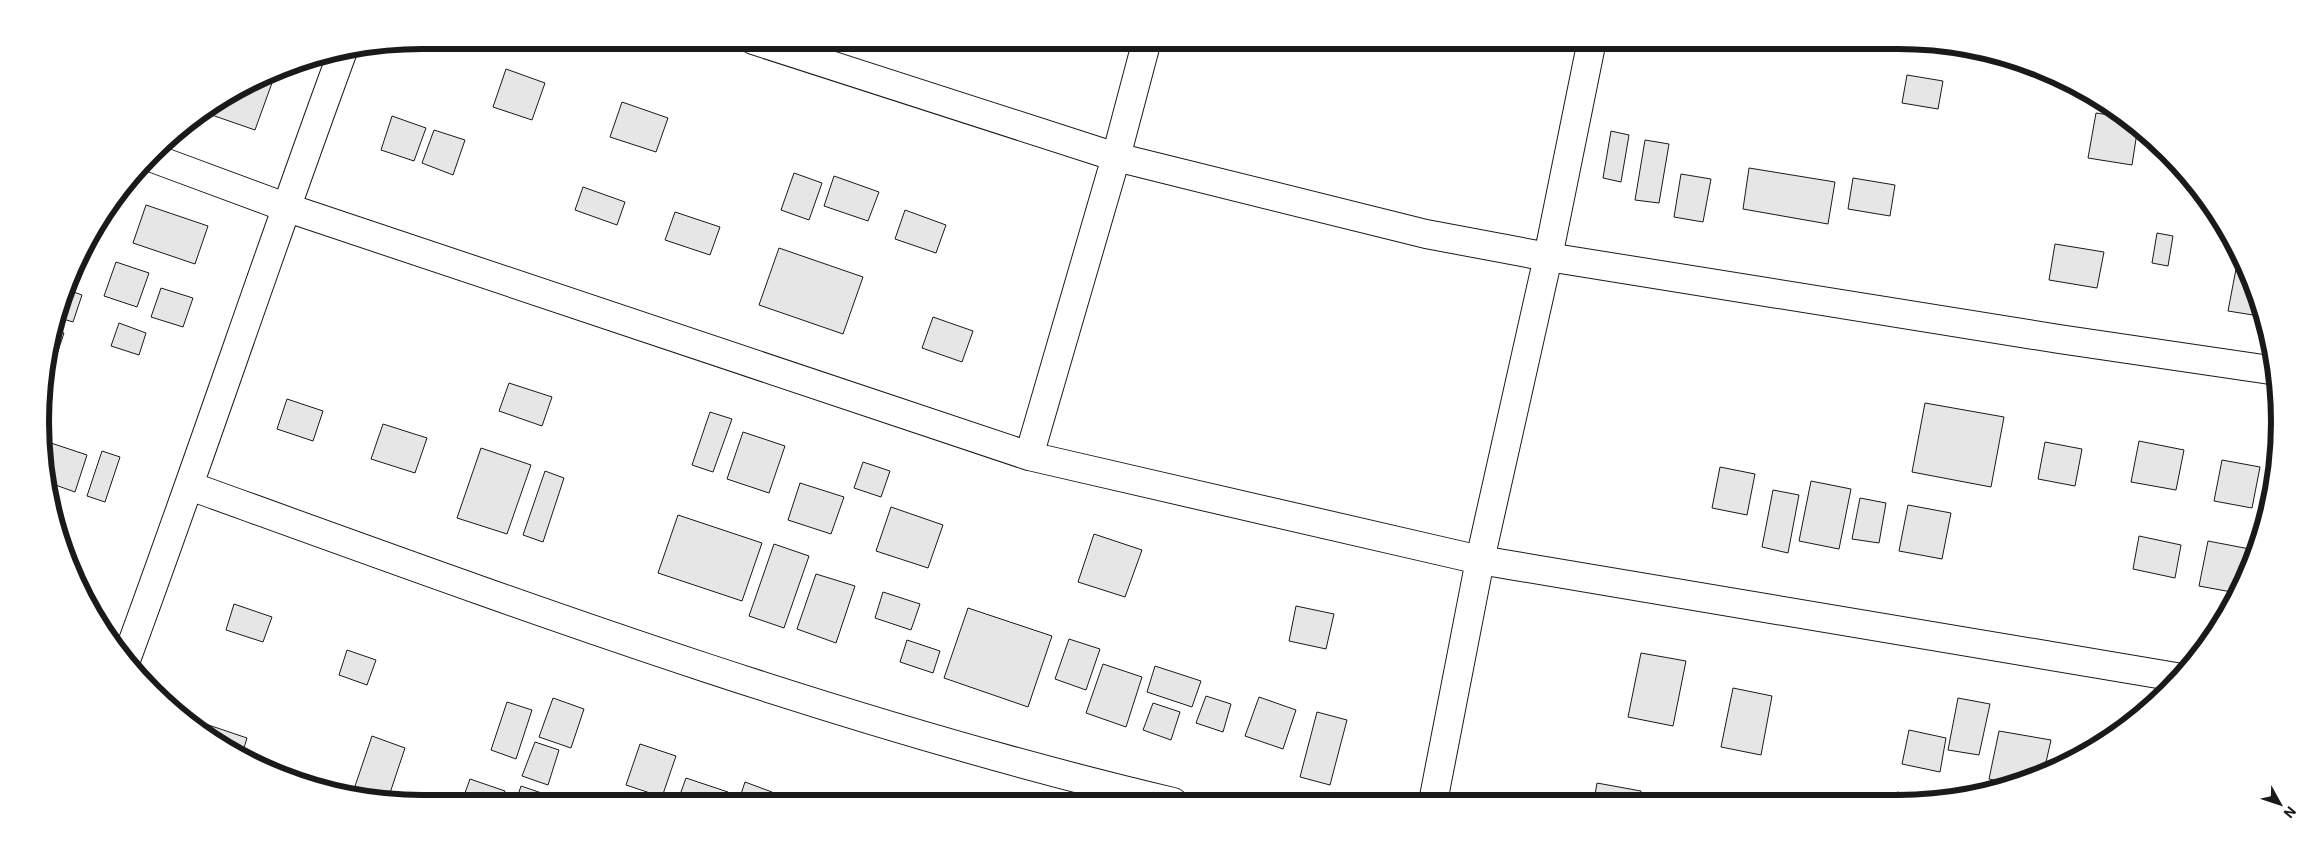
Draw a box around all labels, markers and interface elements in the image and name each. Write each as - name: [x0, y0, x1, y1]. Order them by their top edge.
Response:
- north arrow: [2255, 779, 2305, 829]
- text: N: [2281, 803, 2299, 821]

